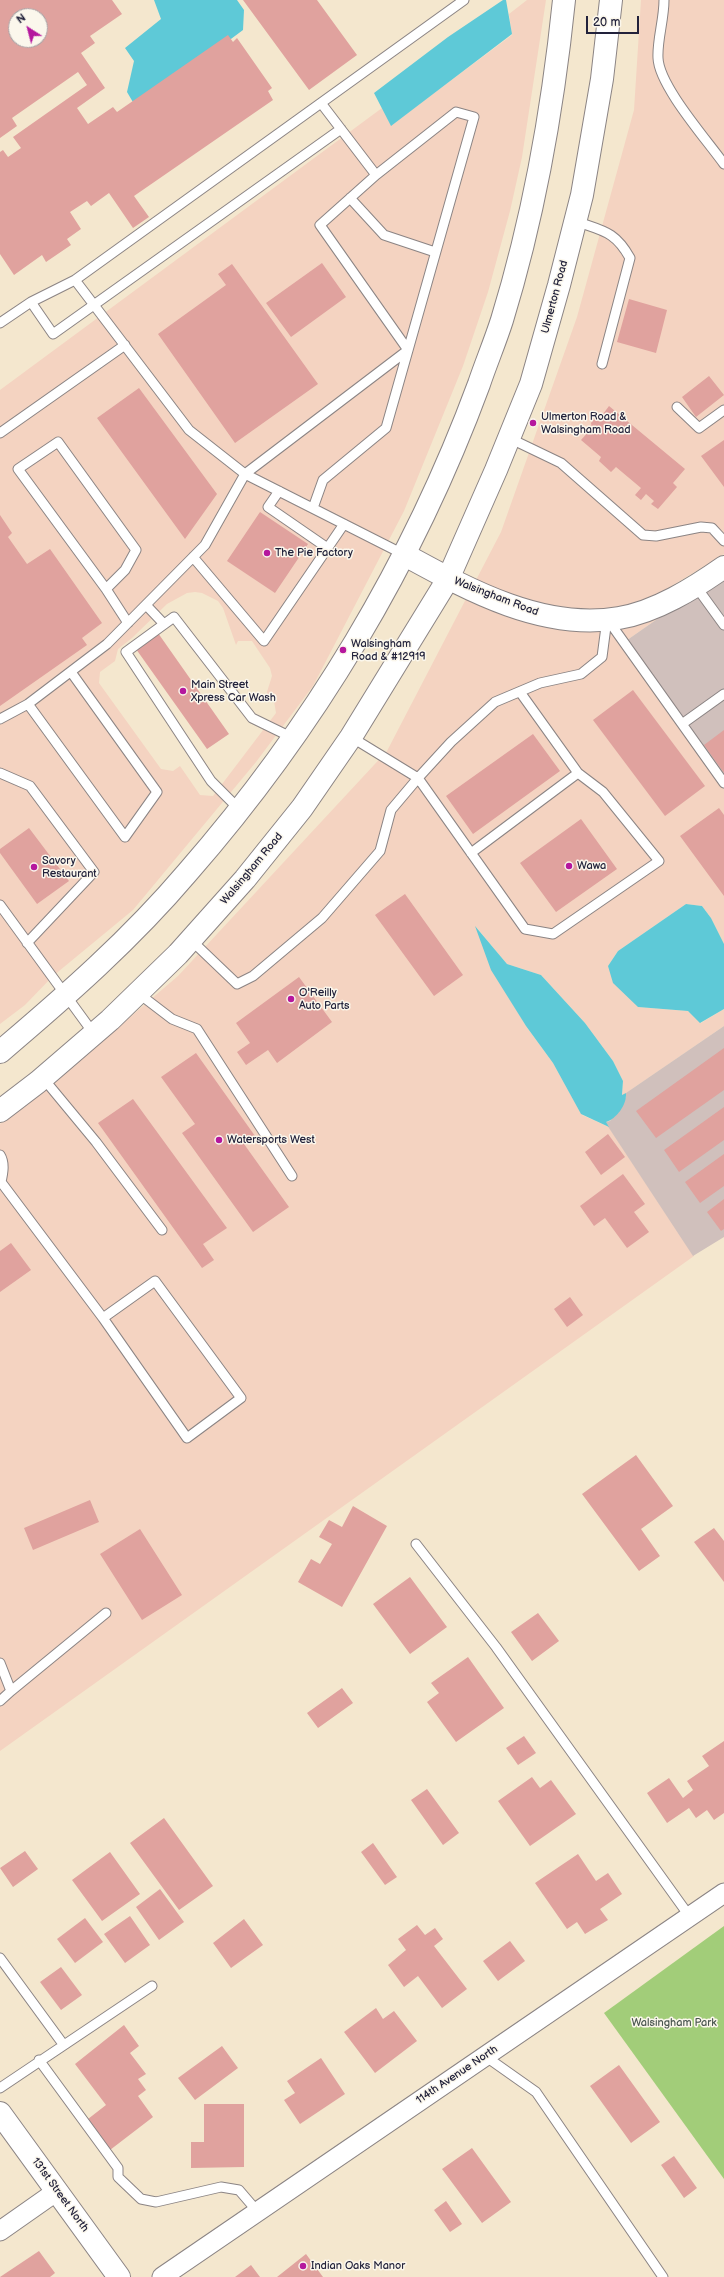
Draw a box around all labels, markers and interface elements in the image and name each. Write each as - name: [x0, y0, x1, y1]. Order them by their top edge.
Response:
- north arrow: [8, 8, 48, 48]
- scale bar: [588, 8, 641, 34]
- text: N: [14, 11, 28, 26]
- text: 20 m: [593, 15, 620, 30]
- street label: Ulmerton Road: [539, 259, 571, 335]
- place label: Ulmerton Road & Walsingham Road: [541, 410, 631, 436]
- marker: Ulmerton Road & Walsingham Road: [528, 418, 538, 428]
- place label: The Pie Factory: [275, 546, 353, 560]
- marker: The Pie Factory: [262, 548, 272, 558]
- street label: Walsingham Road: [452, 575, 540, 619]
- place label: Walsingham Road & #12919: [351, 637, 426, 663]
- marker: Walsingham Road & #12919: [338, 645, 348, 655]
- place label: Main Street Xpress Car Wash: [191, 678, 276, 704]
- marker: Main Street Xpress Car Wash: [178, 686, 188, 696]
- street label: Walsingham Road: [218, 830, 286, 908]
- place label: Savory Restaurant: [42, 854, 97, 880]
- place label: Wawa: [577, 859, 606, 873]
- marker: Wawa: [564, 861, 574, 871]
- marker: Savory Restaurant: [29, 862, 39, 872]
- place label: O'Reilly Auto Parts: [299, 986, 350, 1012]
- marker: O'Reilly Auto Parts: [286, 994, 296, 1004]
- place label: Watersports West: [227, 1133, 315, 1147]
- marker: Watersports West: [214, 1135, 224, 1145]
- park label: Walsingham Park: [631, 2016, 717, 2030]
- street label: 114th Avenue North: [414, 2043, 500, 2107]
- street label: 131st Street North: [29, 2155, 91, 2235]
- place label: Indian Oaks Manor: [311, 2259, 405, 2273]
- marker: Indian Oaks Manor: [298, 2261, 308, 2271]

